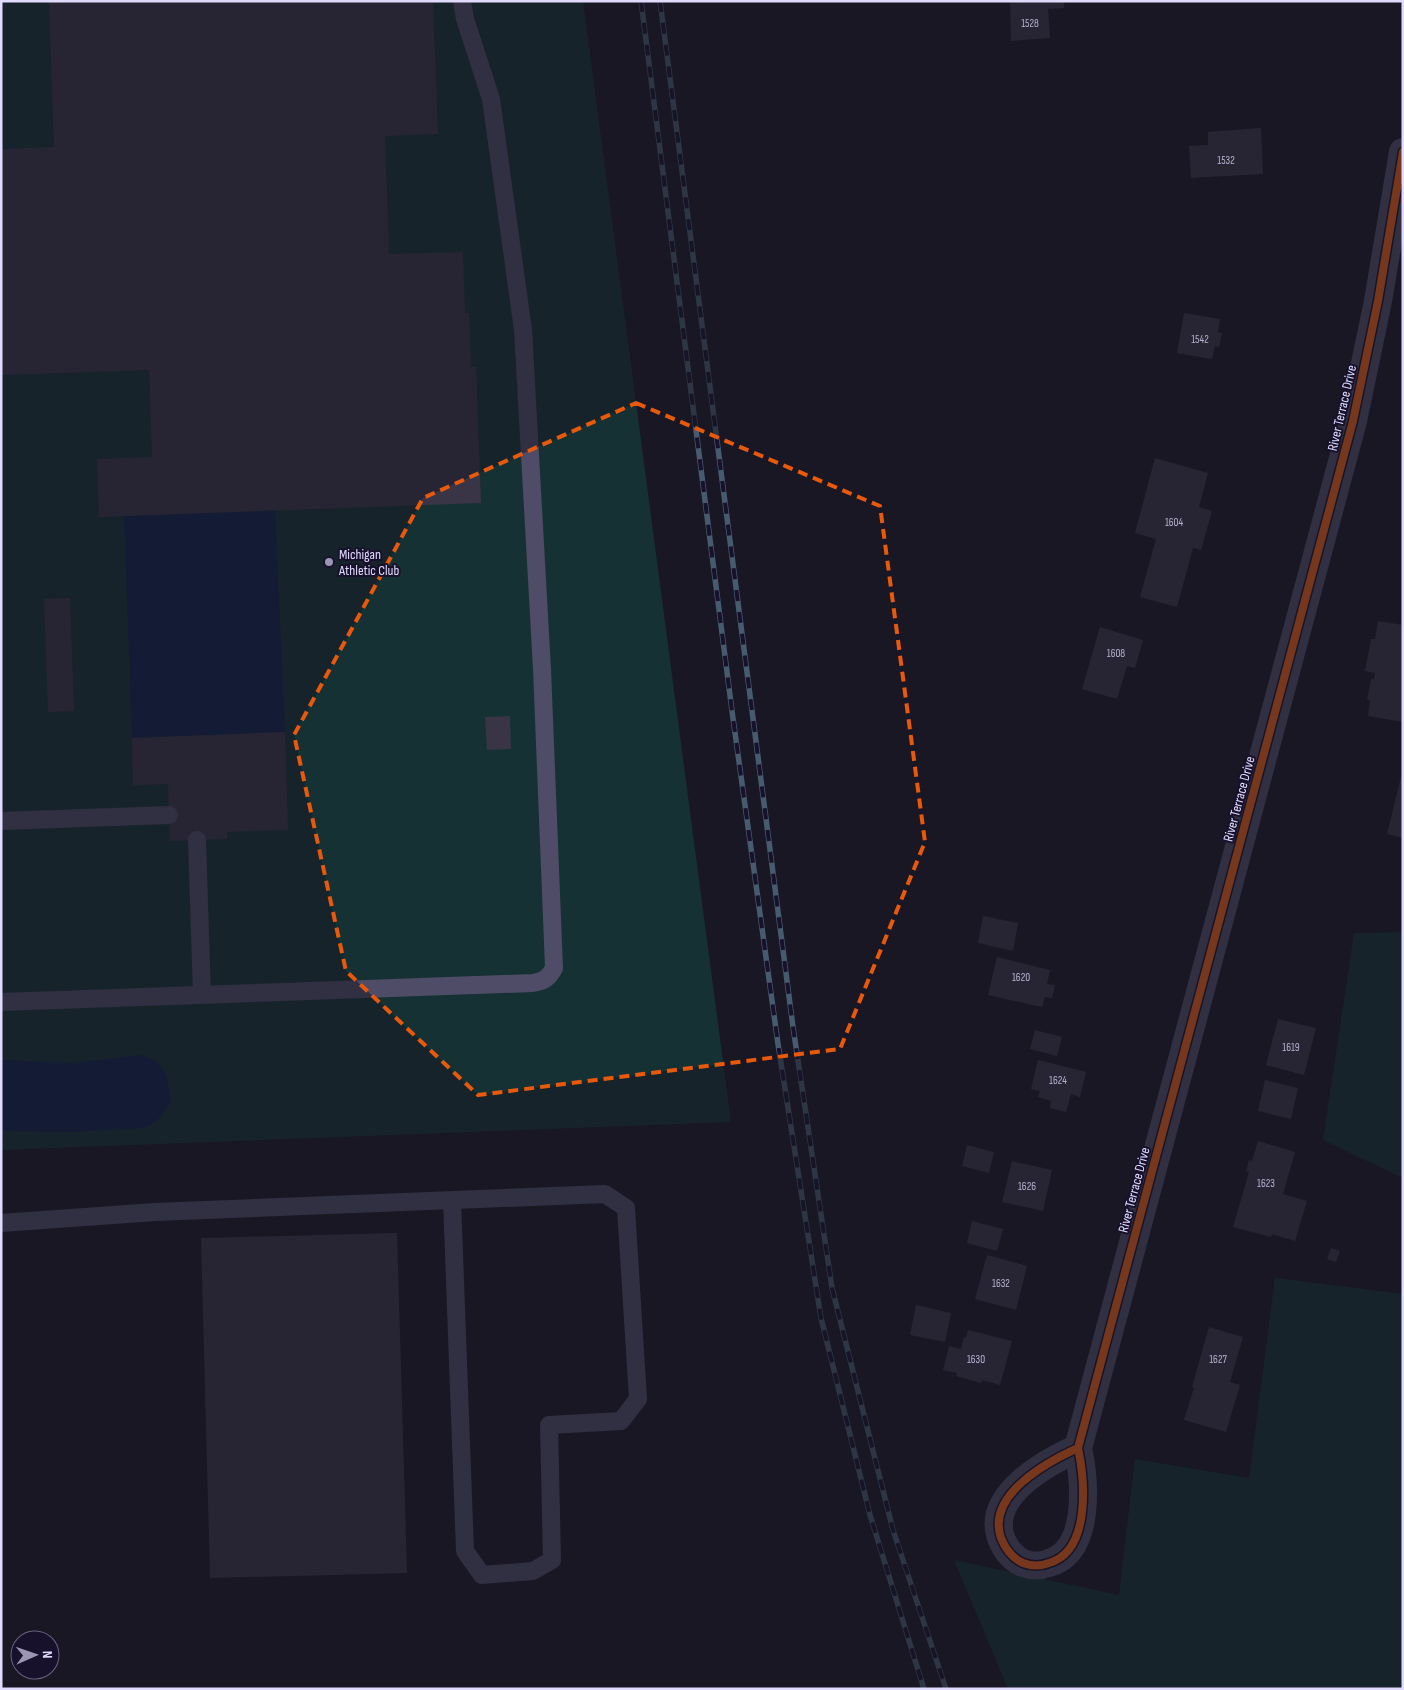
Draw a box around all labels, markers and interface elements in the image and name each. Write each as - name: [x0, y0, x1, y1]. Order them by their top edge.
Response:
- house number: 1528: [1021, 17, 1039, 30]
- house number: 1532: [1217, 154, 1235, 167]
- house number: 1542: [1191, 333, 1209, 346]
- street label: River Terrace Drive: [1324, 363, 1360, 453]
- house number: 1604: [1165, 516, 1183, 529]
- place label: Michigan Athletic Club: [338, 546, 399, 579]
- marker: Michigan Athletic Club: [323, 556, 335, 568]
- house number: 1608: [1107, 647, 1125, 660]
- street label: River Terrace Drive: [1219, 754, 1259, 844]
- house number: 1620: [1012, 971, 1030, 984]
- house number: 1619: [1282, 1041, 1300, 1054]
- house number: 1624: [1049, 1074, 1067, 1087]
- street label: River Terrace Drive: [1114, 1145, 1154, 1235]
- house number: 1623: [1257, 1177, 1275, 1190]
- house number: 1626: [1018, 1180, 1036, 1193]
- house number: 1632: [992, 1277, 1010, 1290]
- house number: 1630: [967, 1353, 985, 1366]
- house number: 1627: [1209, 1353, 1227, 1366]
- north arrow: [10, 1630, 60, 1680]
- text: N: [39, 1651, 56, 1659]

